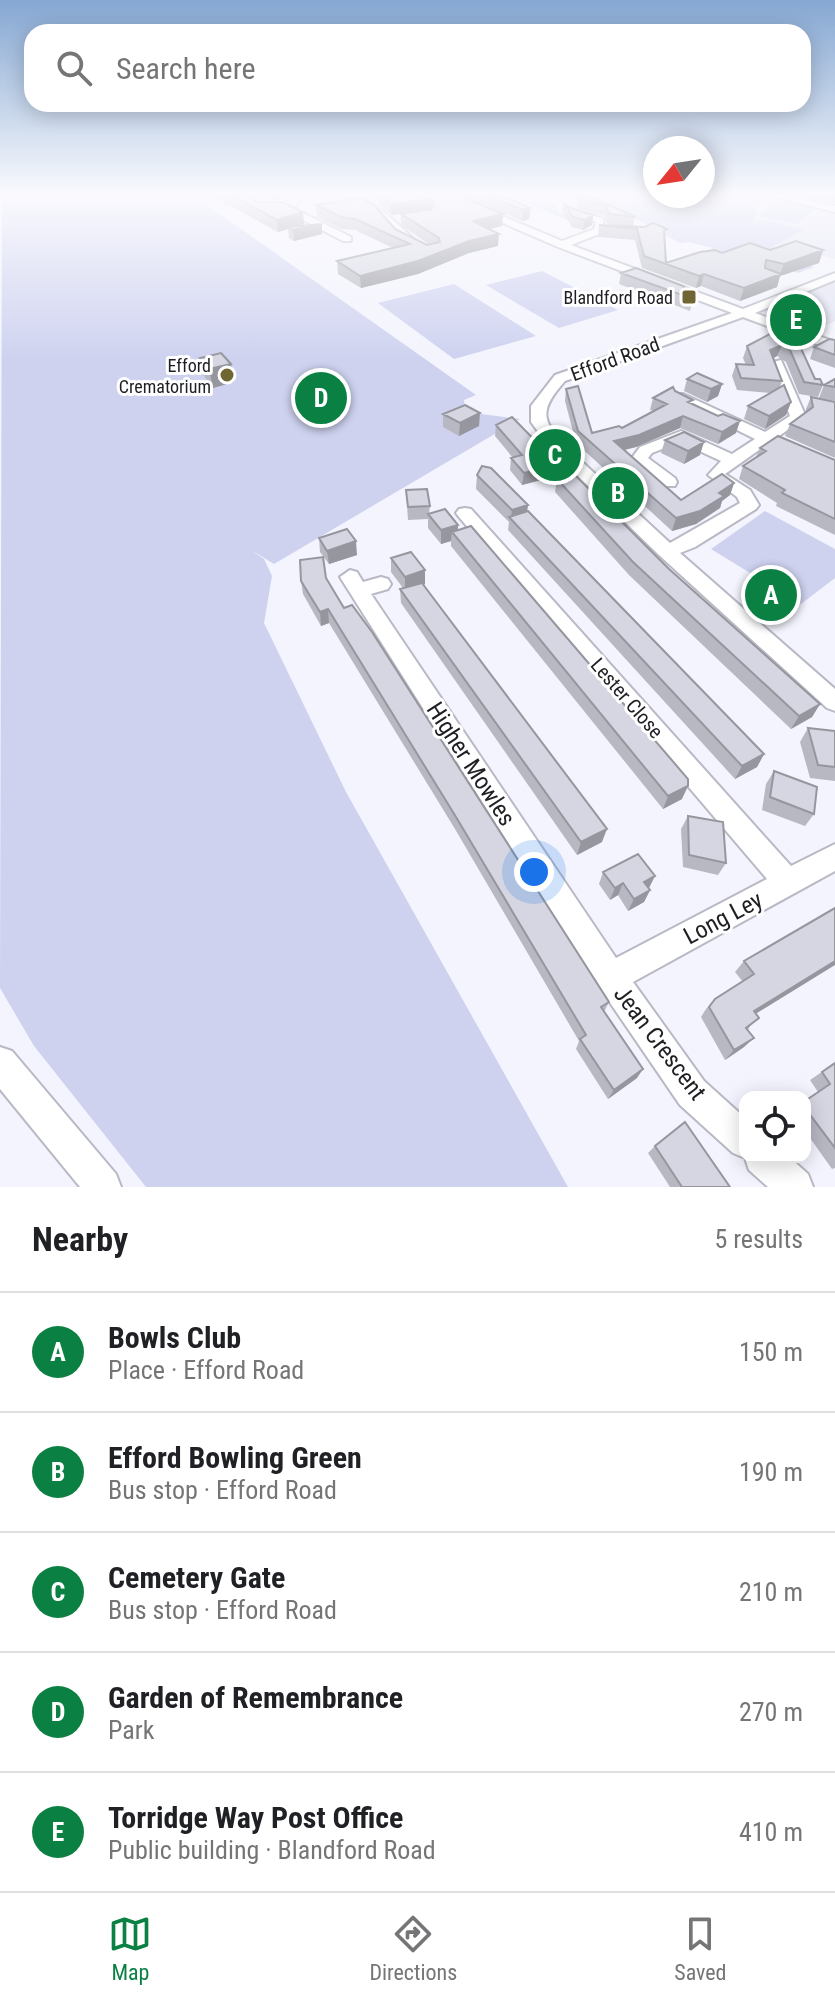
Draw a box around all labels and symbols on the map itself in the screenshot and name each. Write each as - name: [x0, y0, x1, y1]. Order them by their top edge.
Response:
- north arrow: [643, 136, 715, 208]
- place label: Blandford Road: [564, 287, 673, 308]
- marker: Blandford Road: [680, 288, 698, 306]
- pin: E: [770, 290, 822, 350]
- street label: Efford Road: [567, 332, 663, 386]
- place label: Efford Crematorium: [119, 355, 211, 397]
- marker: Efford Crematorium: [218, 366, 236, 384]
- pin: D: [295, 368, 347, 428]
- pin: C: [529, 425, 581, 485]
- pin: B: [592, 463, 644, 523]
- pin: A: [745, 565, 797, 625]
- street label: Lester Close: [586, 653, 668, 743]
- street label: Higher Mowles: [421, 697, 521, 831]
- your location: [514, 852, 554, 892]
- street label: Long Ley: [679, 886, 767, 950]
- street label: Jean Crescent: [608, 980, 712, 1106]

